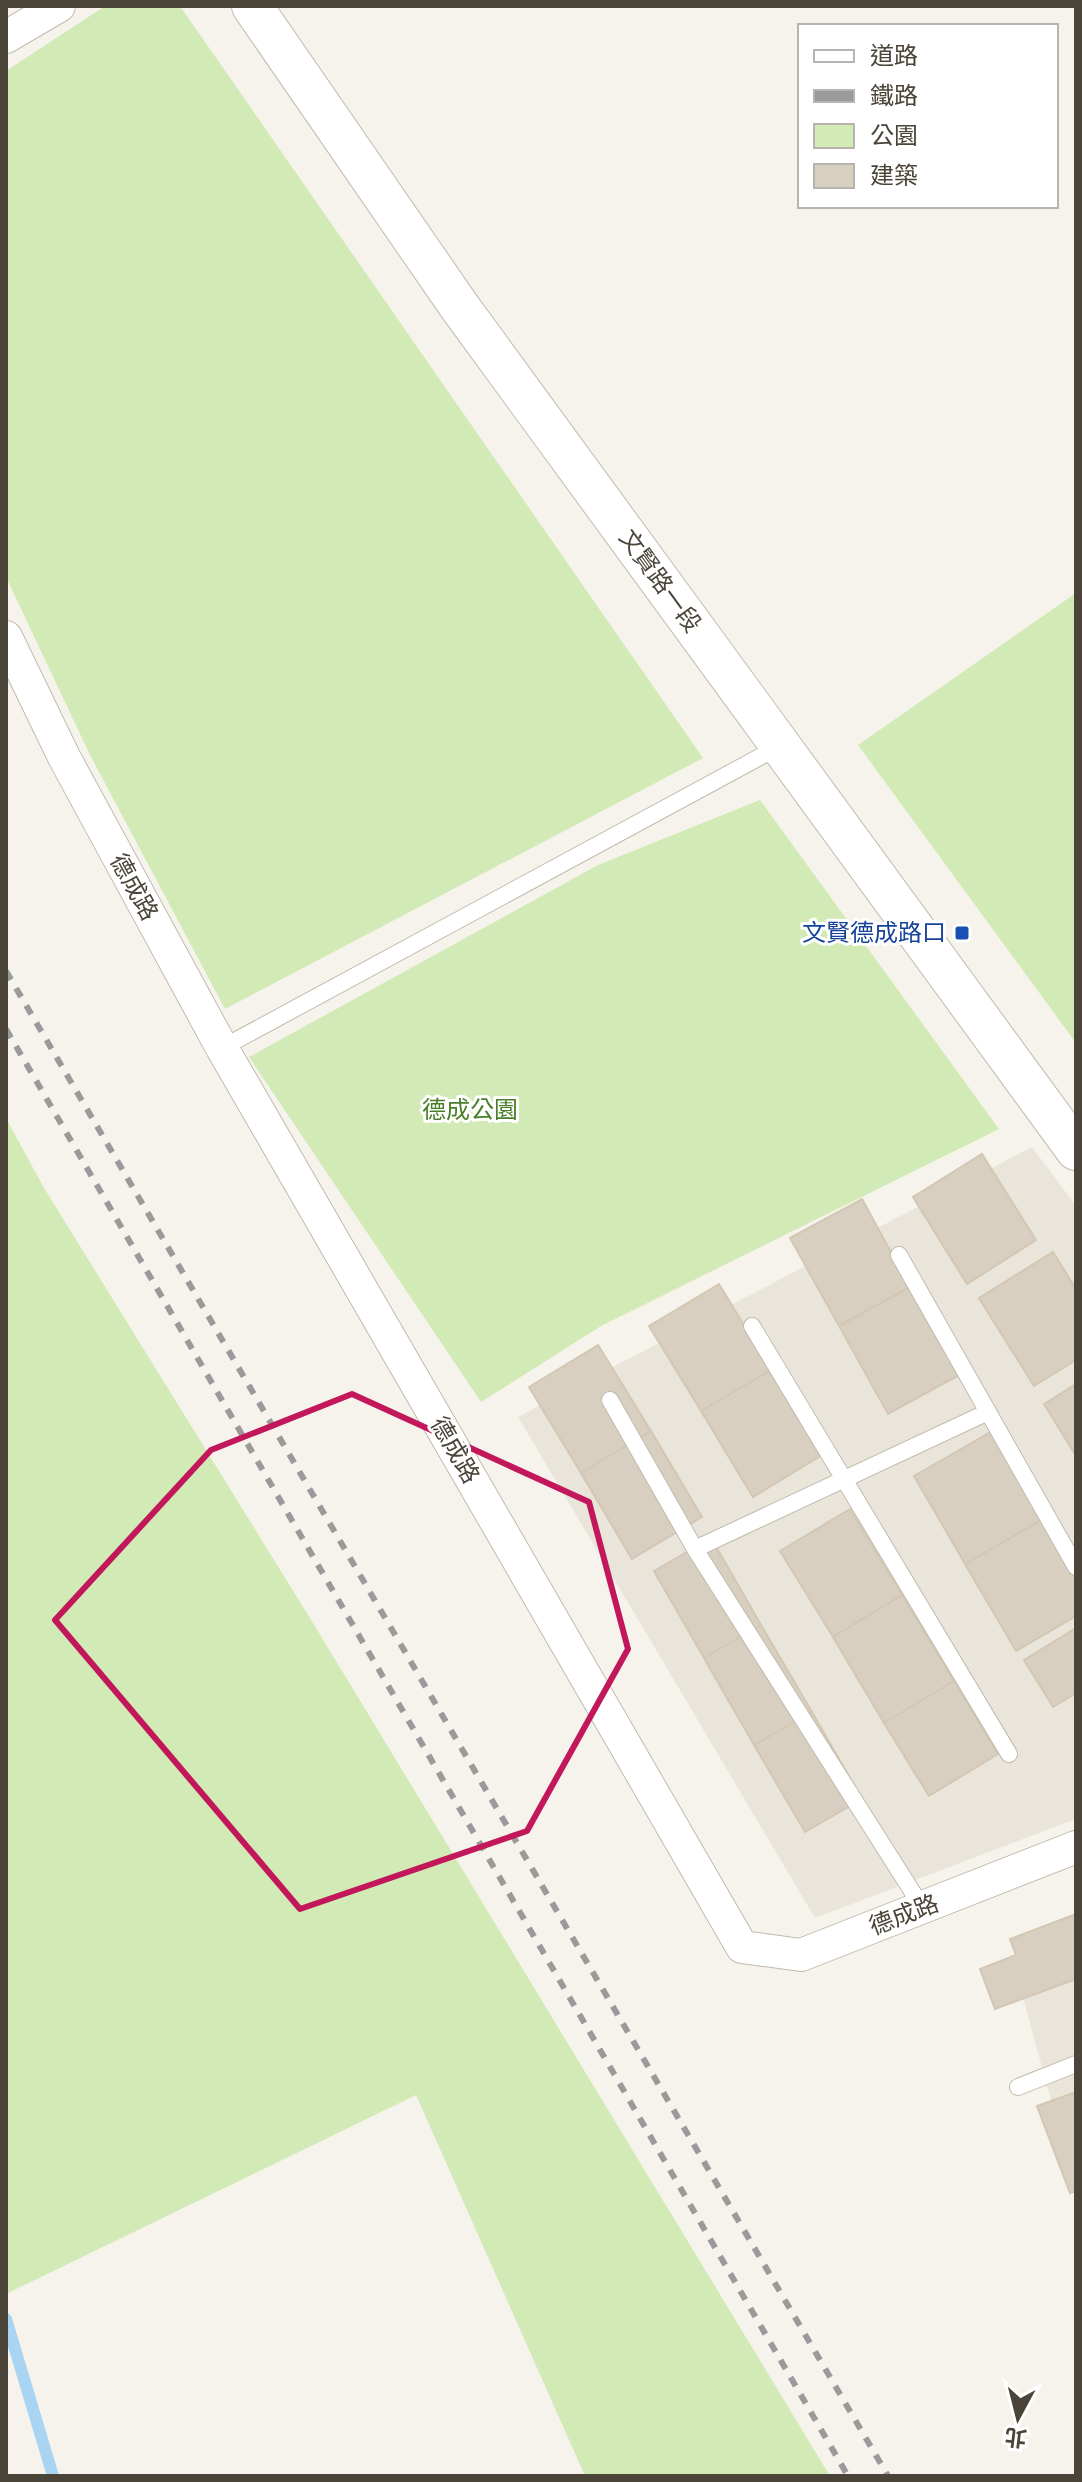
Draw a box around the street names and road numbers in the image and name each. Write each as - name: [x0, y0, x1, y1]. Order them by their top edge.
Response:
- street label: 文賢路一段: [613, 524, 707, 638]
- street label: 德成路: [104, 849, 164, 925]
- street label: 德成路: [425, 1412, 485, 1488]
- street label: 德成路: [865, 1889, 943, 1941]

